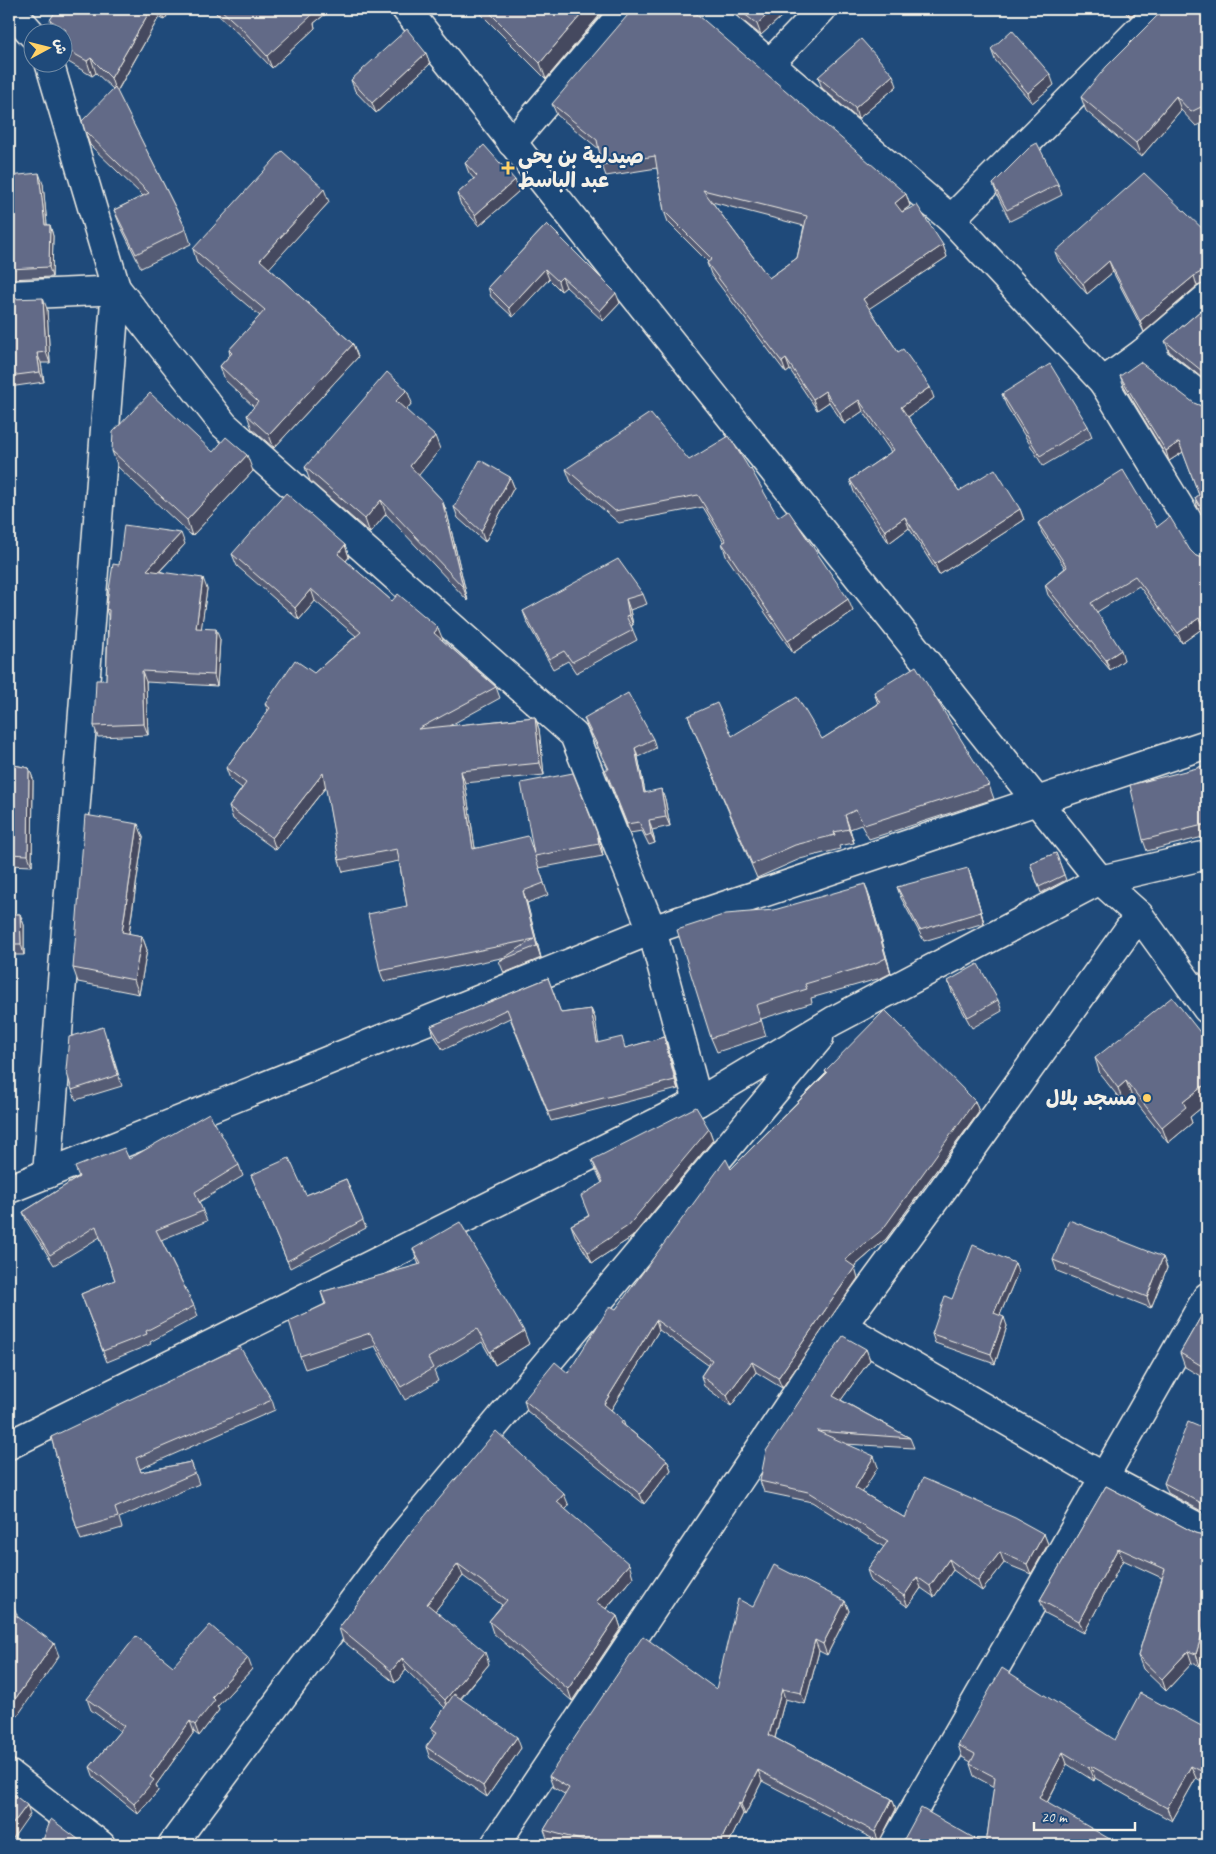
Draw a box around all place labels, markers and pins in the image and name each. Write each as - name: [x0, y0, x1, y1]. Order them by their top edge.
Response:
- place label: صيدلية بن يحي عبد الباسط: [518, 143, 644, 193]
- marker: صيدلية بن يحي عبد الباسط: [502, 162, 514, 174]
- place label: مسجد بلال: [1046, 1085, 1137, 1111]
- marker: مسجد بلال: [1141, 1092, 1153, 1104]

